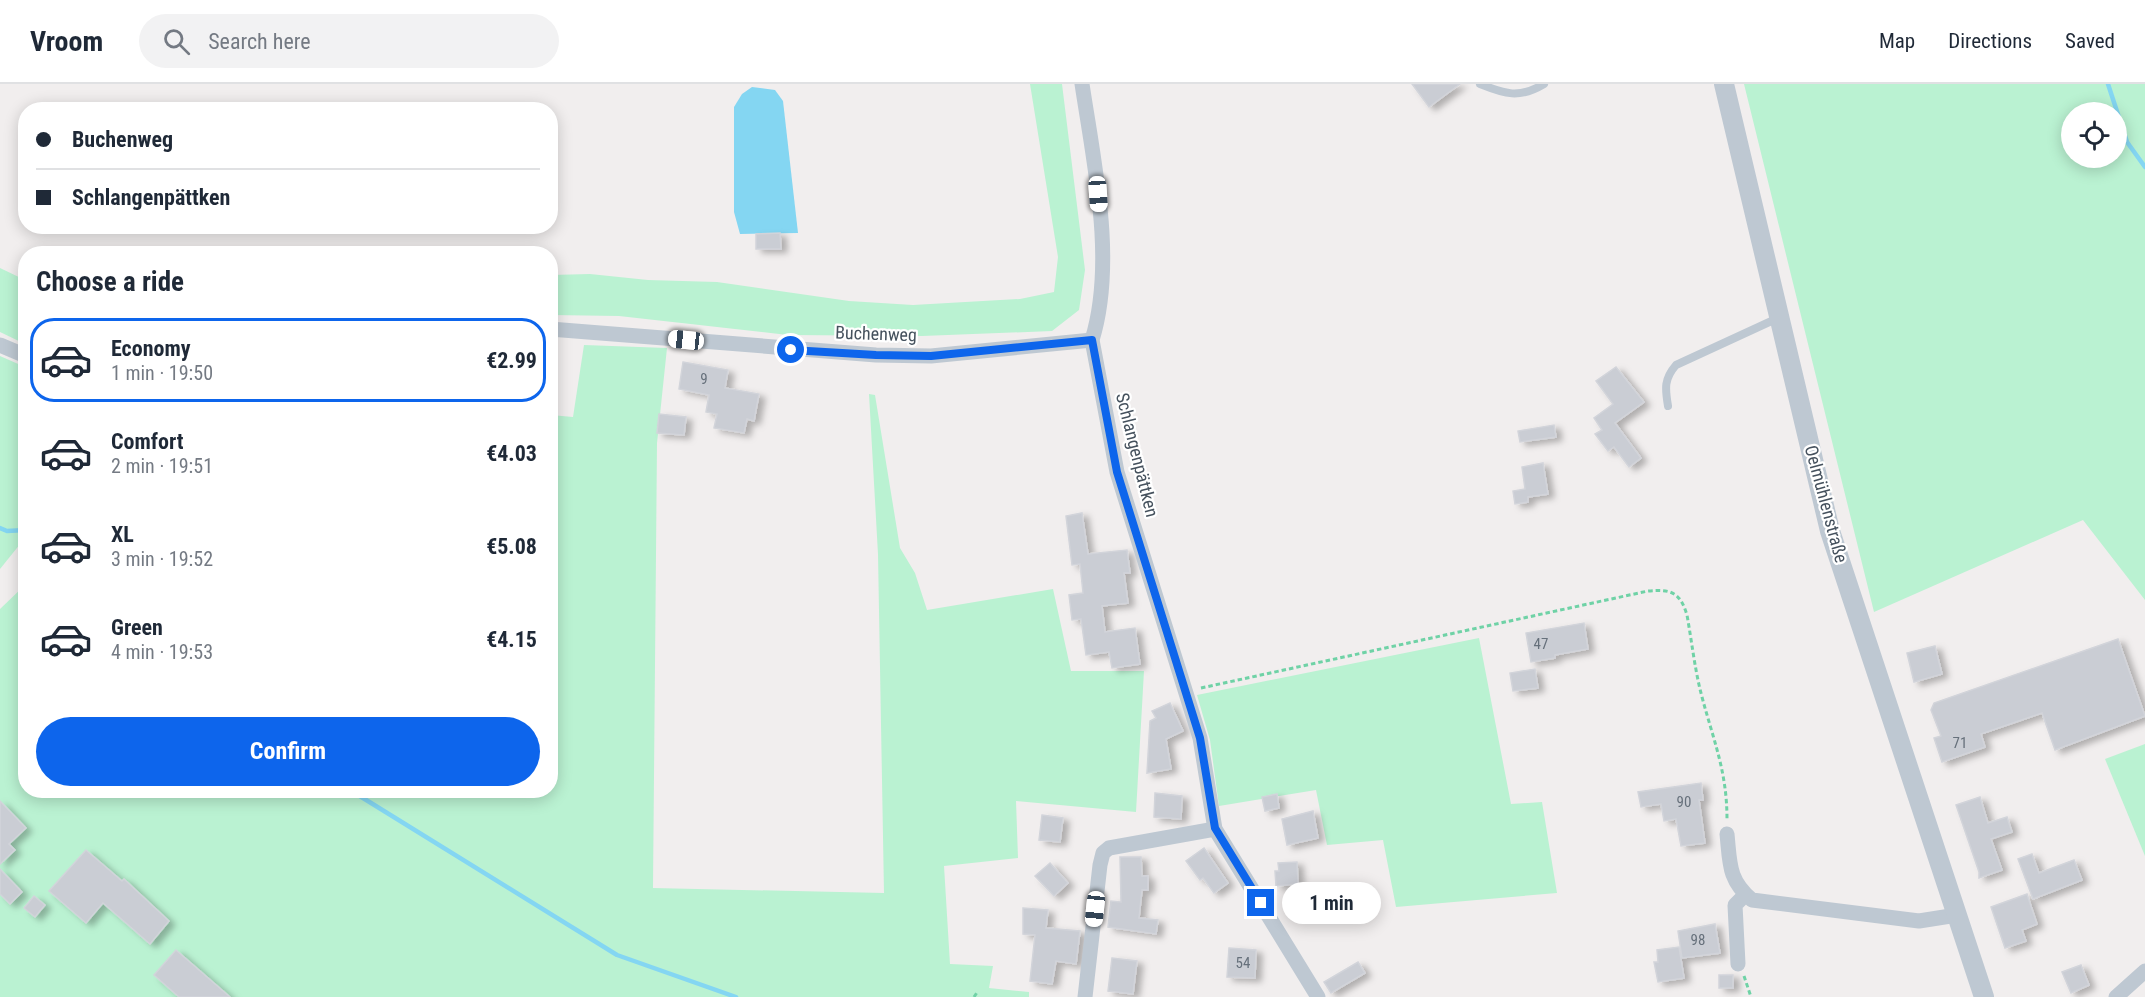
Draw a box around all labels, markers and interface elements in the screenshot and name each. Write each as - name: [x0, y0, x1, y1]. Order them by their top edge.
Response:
- search box: [139, 14, 559, 68]
- text: Vroom: [30, 25, 103, 58]
- icon: search: [160, 25, 193, 58]
- text: Search here: [208, 29, 311, 54]
- text: Map: [1879, 29, 1915, 53]
- text: Directions: [1948, 29, 2032, 53]
- text: Saved: [2065, 29, 2115, 53]
- map controls: [2061, 102, 2127, 168]
- button: locate: [2061, 102, 2127, 168]
- text: Buchenweg: [72, 127, 173, 152]
- car: [1088, 175, 1108, 213]
- text: Schlangenpättken: [72, 185, 230, 210]
- text: Choose a ride: [36, 266, 184, 298]
- street label: Buchenweg: [835, 322, 917, 345]
- car: [667, 329, 705, 351]
- icon: car: [39, 333, 93, 387]
- text: Economy: [111, 336, 191, 361]
- route start: [777, 336, 804, 363]
- text: €2.99: [486, 348, 537, 373]
- text: 1 min · 19:50: [111, 361, 213, 385]
- house number: 9: [700, 370, 708, 388]
- street label: Schlangenpättken: [1112, 391, 1163, 519]
- icon: car: [39, 426, 93, 480]
- text: Comfort: [111, 429, 184, 454]
- text: €4.03: [486, 441, 537, 466]
- street label: Oelmühlenstraße: [1801, 443, 1852, 565]
- text: 2 min · 19:51: [111, 454, 213, 478]
- icon: car: [39, 519, 93, 573]
- text: XL: [111, 522, 134, 547]
- text: €5.08: [486, 534, 537, 559]
- text: 3 min · 19:52: [111, 547, 213, 571]
- icon: car: [39, 612, 93, 666]
- text: Green: [111, 615, 163, 640]
- text: €4.15: [486, 627, 537, 652]
- house number: 47: [1534, 635, 1548, 653]
- text: 4 min · 19:53: [111, 640, 213, 664]
- button: Confirm: [36, 717, 540, 786]
- house number: 71: [1953, 734, 1967, 752]
- house number: 90: [1677, 793, 1691, 811]
- callout: 1 min: [1282, 882, 1381, 924]
- route end: [1247, 889, 1274, 916]
- car: [1084, 890, 1106, 928]
- text: 1 min: [1309, 891, 1354, 915]
- house number: 98: [1691, 931, 1705, 949]
- house number: 54: [1236, 954, 1250, 972]

